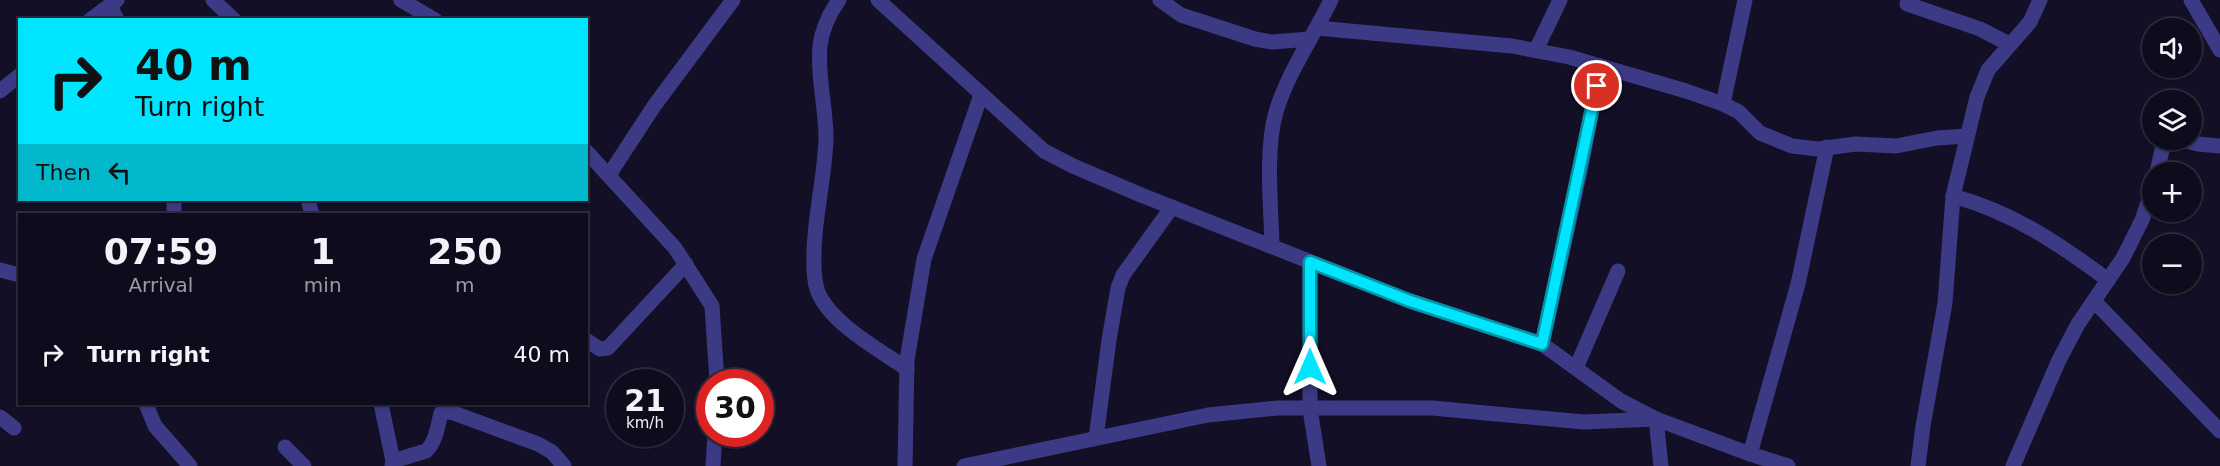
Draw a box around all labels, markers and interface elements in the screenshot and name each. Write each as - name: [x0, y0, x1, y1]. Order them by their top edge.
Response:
- map controls: [2142, 18, 2202, 294]
- button: sound: [2142, 18, 2202, 78]
- text: 40 m: [135, 41, 252, 90]
- icon: right: [36, 42, 114, 120]
- pin: [1571, 60, 1622, 111]
- icon: arrive: [1580, 69, 1613, 102]
- button: layers: [2142, 90, 2202, 150]
- text: Turn right: [135, 91, 264, 122]
- icon: left: [103, 156, 136, 189]
- text: Then: [36, 160, 91, 185]
- button: +: [2142, 162, 2202, 222]
- text: 07:59: [104, 231, 218, 272]
- text: 1: [310, 231, 335, 272]
- text: 250: [427, 231, 502, 272]
- button: −: [2142, 234, 2202, 294]
- text: Arrival: [128, 273, 193, 297]
- text: min: [304, 273, 342, 297]
- text: m: [455, 273, 475, 297]
- position arrow: [1278, 335, 1342, 399]
- icon: right: [36, 338, 69, 371]
- text: Turn right: [87, 342, 210, 367]
- text: 40 m: [514, 342, 570, 367]
- speed limit sign: 30: [696, 369, 774, 447]
- text: 21: [624, 383, 666, 418]
- text: km/h: [626, 414, 664, 432]

